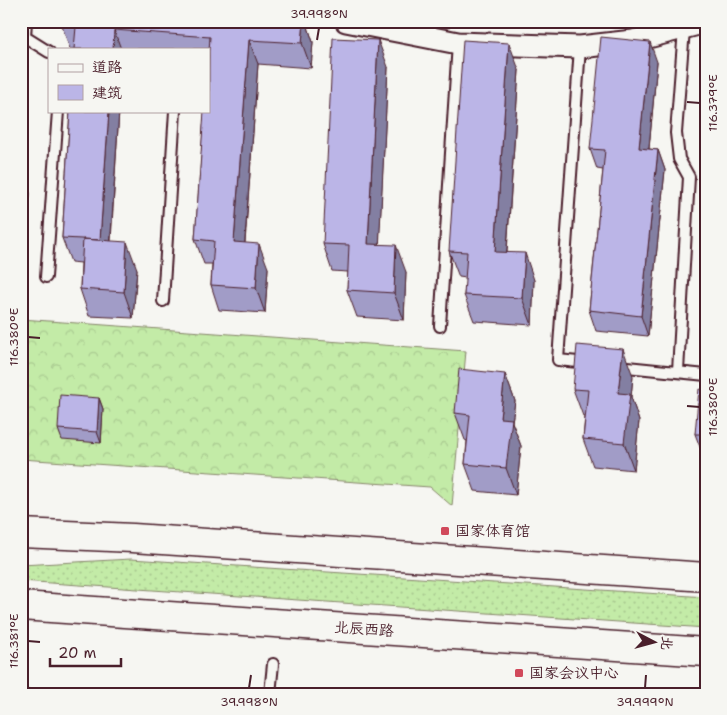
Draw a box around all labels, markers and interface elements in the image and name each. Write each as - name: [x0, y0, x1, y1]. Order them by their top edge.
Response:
- text: 39.998°N: [290, 6, 348, 22]
- legend: [48, 48, 210, 112]
- text: 道路: [92, 57, 122, 77]
- text: 116.379°E: [705, 74, 721, 132]
- text: 建筑: [92, 83, 122, 103]
- text: 116.380°E: [6, 308, 22, 366]
- text: 116.380°E: [705, 378, 721, 436]
- place label: 国家体育馆: [455, 521, 530, 541]
- marker: 国家体育馆: [439, 525, 451, 537]
- text: 116.381°E: [6, 614, 22, 668]
- street label: 北辰西路: [333, 617, 395, 641]
- north arrow: [630, 618, 680, 668]
- scale bar: [50, 635, 121, 667]
- text: 北: [657, 635, 677, 651]
- text: 20 m: [58, 643, 97, 663]
- place label: 国家会议中心: [529, 663, 619, 683]
- marker: 国家会议中心: [513, 667, 525, 679]
- text: 39.998°N: [220, 694, 278, 710]
- text: 39.999°N: [616, 694, 674, 710]

